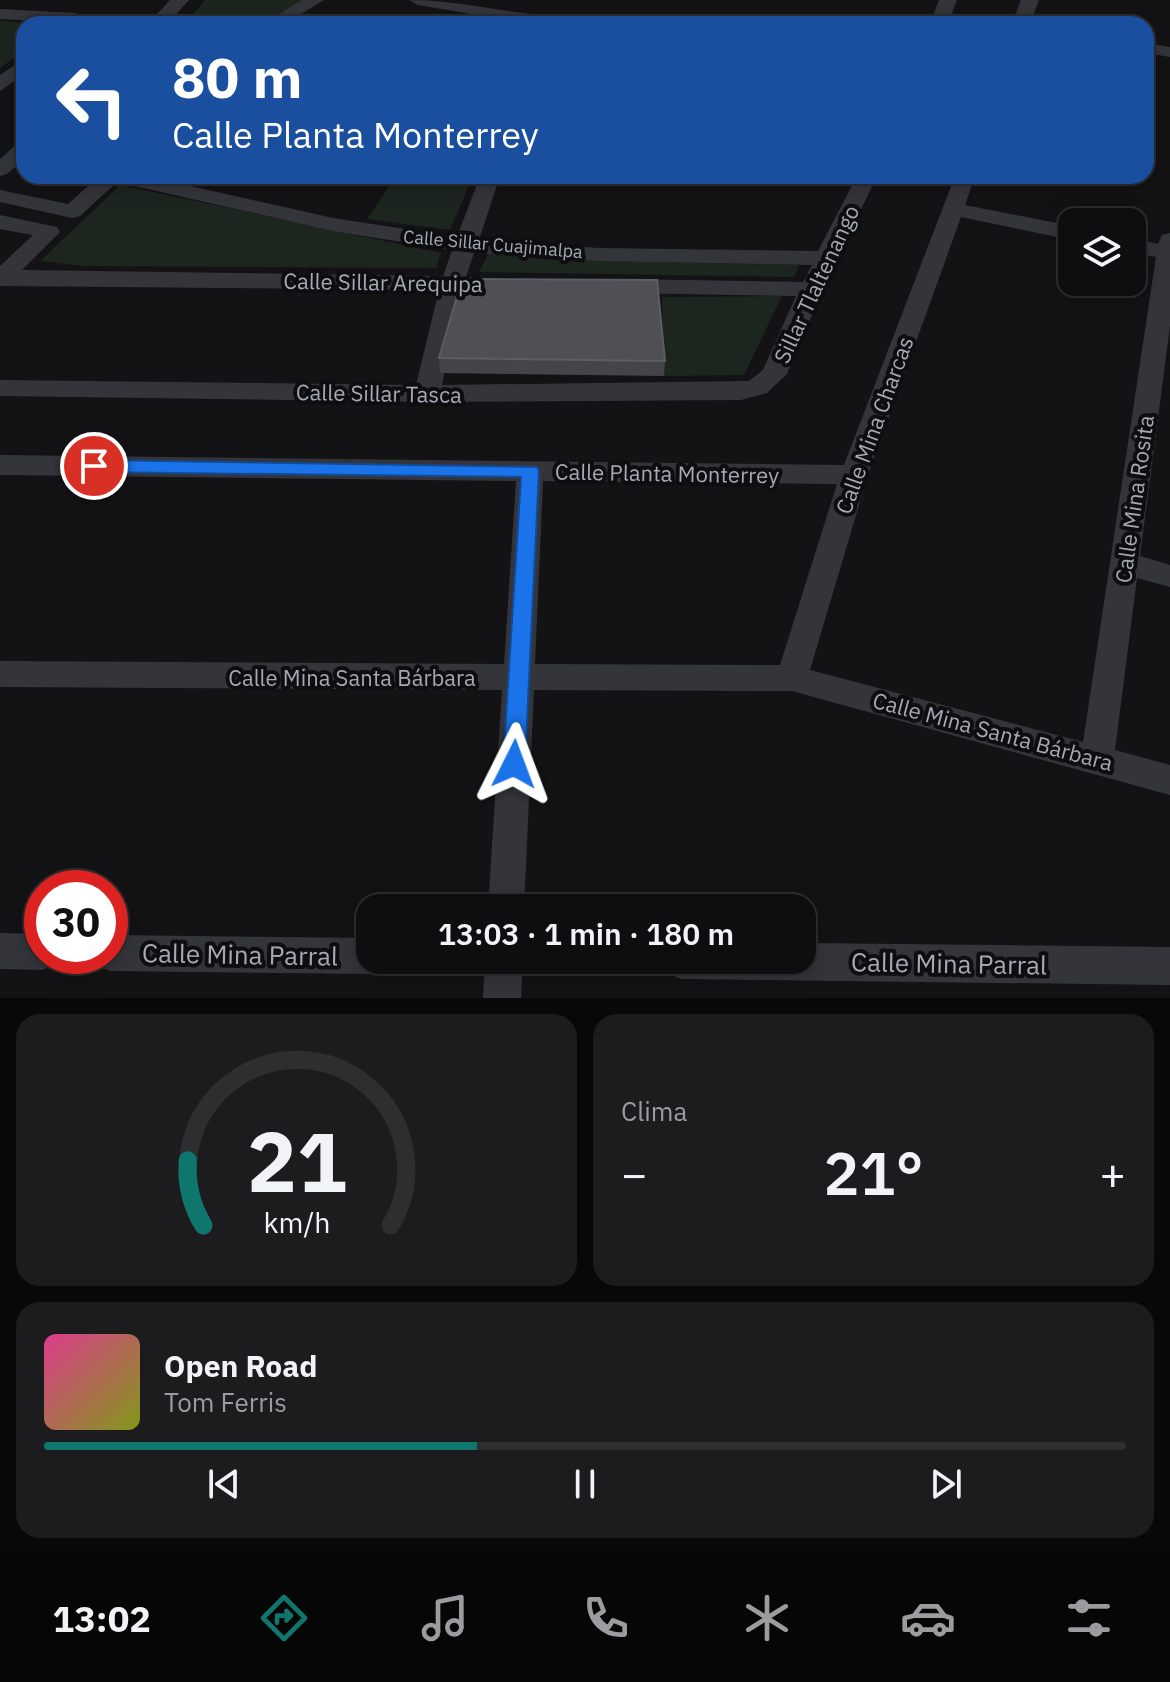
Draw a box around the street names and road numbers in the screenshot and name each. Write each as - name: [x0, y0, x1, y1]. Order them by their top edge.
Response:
- street label: Sillar Tlaltenango: [767, 200, 865, 368]
- street label: Calle Sillar Cuajimalpa: [402, 225, 584, 263]
- street label: Calle Sillar Arequipa: [283, 266, 483, 298]
- street label: Calle Mina Charcas: [828, 332, 920, 518]
- street label: Calle Sillar Tasca: [296, 377, 462, 409]
- street label: Calle Mina Rosita: [1108, 413, 1160, 585]
- street label: Calle Planta Monterrey: [555, 457, 779, 489]
- street label: Calle Mina Santa Bárbara: [228, 663, 476, 692]
- street label: Calle Mina Santa Bárbara: [870, 685, 1117, 777]
- street label: Calle Mina Parral: [142, 935, 338, 973]
- street label: Calle Mina Parral: [851, 944, 1047, 982]

